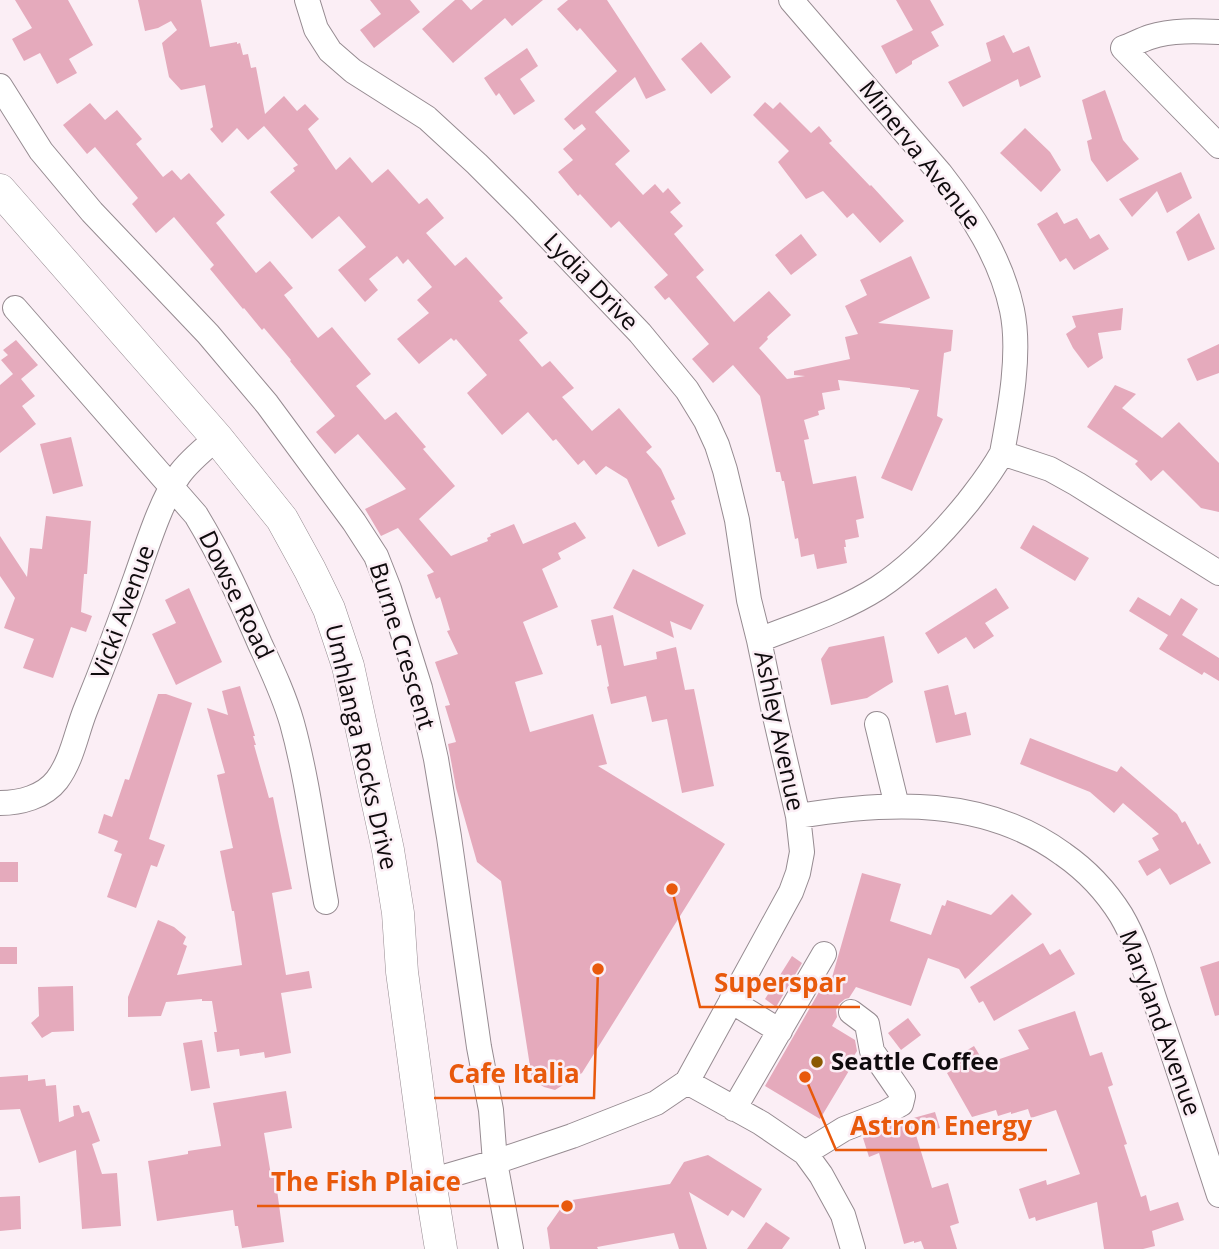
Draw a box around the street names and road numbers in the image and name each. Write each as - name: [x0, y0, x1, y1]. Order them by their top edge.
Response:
- street label: Minerva Avenue: [853, 73, 990, 235]
- street label: Lydia Drive: [537, 225, 647, 337]
- street label: Dowse Road: [192, 525, 283, 664]
- street label: Vicki Avenue: [82, 540, 161, 683]
- street label: Burne Crescent: [362, 558, 444, 733]
- street label: Umhlanga Rocks Drive: [318, 621, 407, 873]
- street label: Ashley Avenue: [747, 648, 814, 814]
- street label: Maryland Avenue: [1112, 925, 1210, 1120]

